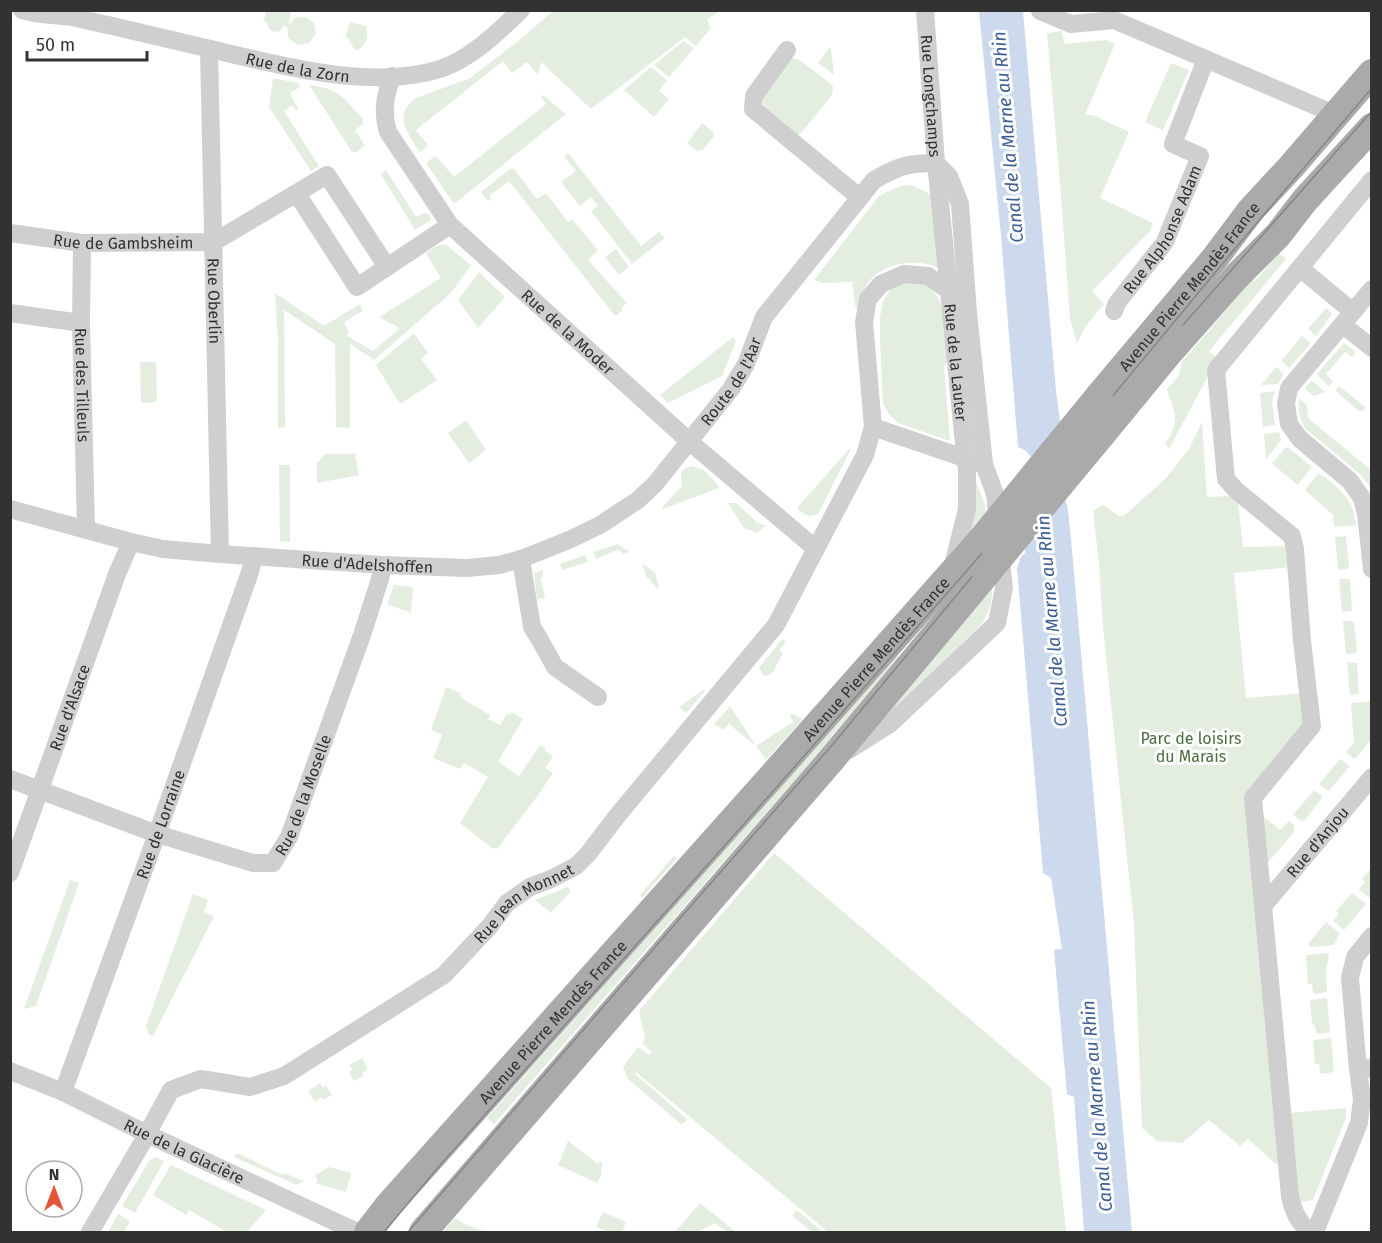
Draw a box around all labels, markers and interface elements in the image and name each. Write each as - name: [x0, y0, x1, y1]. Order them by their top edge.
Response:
- scale bar: [27, 24, 147, 62]
- water label: Canal de la Marne au Rhin: [988, 30, 1028, 244]
- text: 50 m: [36, 34, 75, 56]
- street label: Rue Longchamps: [917, 34, 945, 158]
- street label: Rue de la Zorn: [244, 49, 351, 86]
- street label: Rue Alphonse Adam: [1119, 162, 1205, 297]
- street label: Avenue Pierre Mendès France: [1115, 198, 1264, 375]
- street label: Rue de Gambsheim: [52, 230, 194, 253]
- street label: Rue Oberlin: [204, 258, 224, 344]
- street label: Rue de la Moder: [517, 285, 619, 379]
- street label: Rue de la Lauter: [940, 302, 971, 423]
- street label: Rue des Tilleuls: [71, 328, 93, 442]
- street label: Route de l'Aar: [697, 334, 766, 429]
- water label: Canal de la Marne au Rhin: [1032, 514, 1072, 728]
- street label: Rue d'Adelshoffen: [301, 551, 433, 577]
- street label: Avenue Pierre Mendès France: [799, 573, 954, 745]
- street label: Rue d'Alsace: [46, 662, 94, 753]
- park label: Parc de loisirs du Marais: [1140, 729, 1242, 766]
- street label: Rue de la Moselle: [271, 732, 335, 859]
- street label: Rue de Lorraine: [132, 767, 189, 882]
- street label: Rue d'Anjou: [1282, 803, 1353, 881]
- street label: Rue Jean Monnet: [470, 860, 577, 947]
- street label: Avenue Pierre Mendès France: [475, 936, 631, 1108]
- water label: Canal de la Marne au Rhin: [1077, 999, 1117, 1213]
- street label: Rue de la Glacière: [121, 1115, 247, 1188]
- north arrow: [24, 1159, 84, 1219]
- text: N: [49, 1165, 59, 1184]

